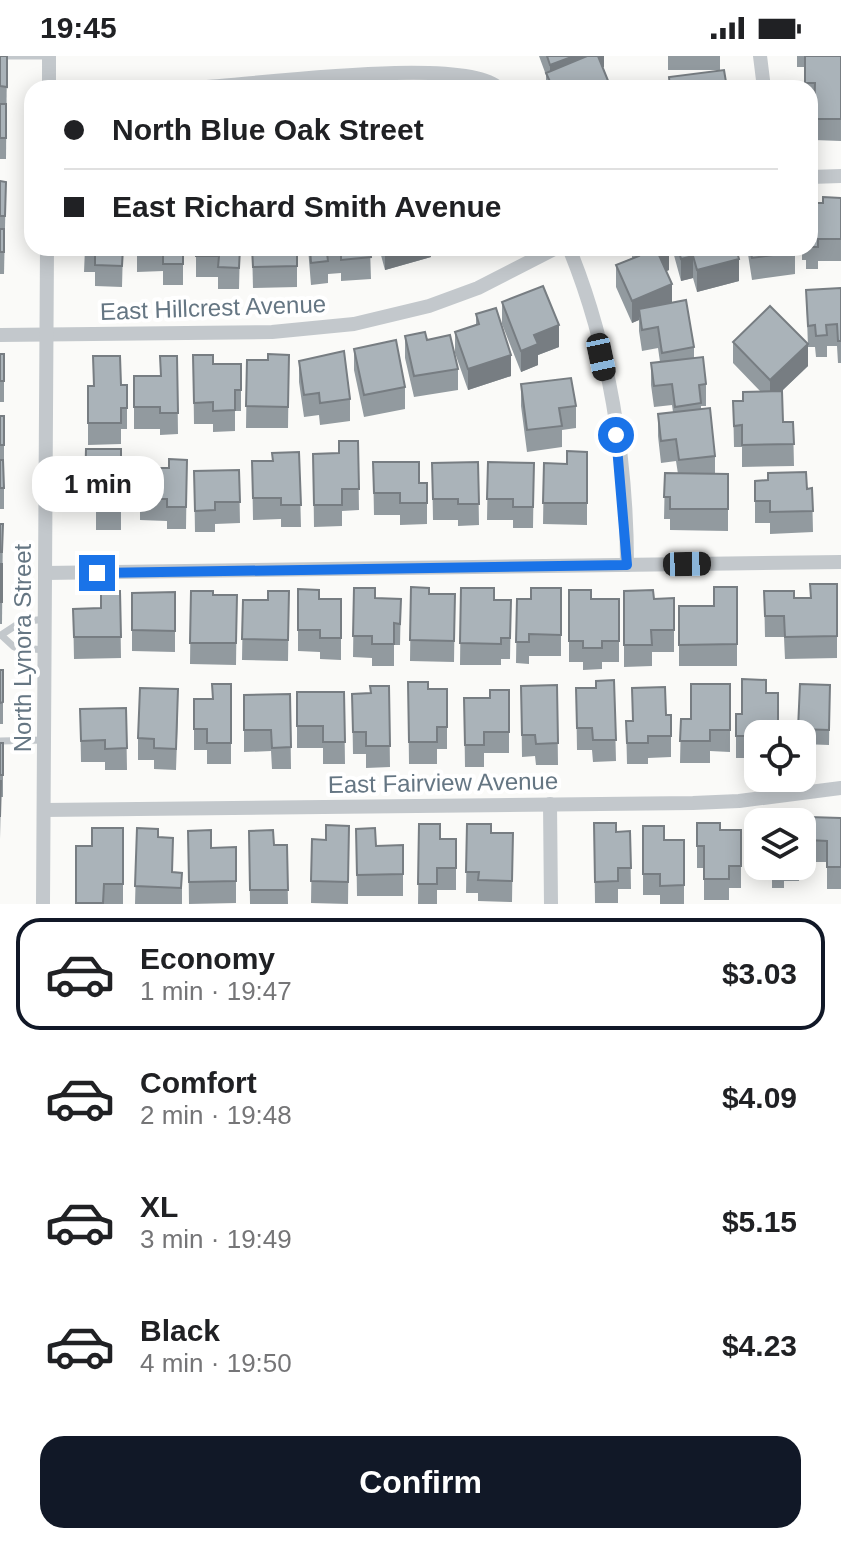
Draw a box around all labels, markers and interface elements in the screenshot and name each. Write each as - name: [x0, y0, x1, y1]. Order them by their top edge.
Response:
- text: 19:45: [40, 11, 117, 44]
- text: North Blue Oak Street: [112, 113, 424, 146]
- text: East Richard Smith Avenue: [112, 190, 502, 223]
- street label: East Hillcrest Avenue: [99, 290, 327, 325]
- car: [584, 331, 618, 383]
- route start: [598, 417, 634, 453]
- callout: 1 min: [31, 457, 163, 513]
- text: 1 min: [64, 469, 132, 499]
- street label: North Lynora Street: [9, 543, 36, 752]
- car: [663, 552, 711, 576]
- route end: [79, 555, 115, 591]
- map controls: [744, 720, 816, 880]
- button: locate: [744, 720, 816, 792]
- street label: East Fairview Avenue: [328, 767, 558, 798]
- button: layers: [744, 808, 816, 880]
- icon: car: [44, 938, 116, 1010]
- text: Economy: [140, 942, 275, 975]
- text: $3.03: [722, 957, 797, 990]
- text: 1 min · 19:47: [140, 976, 292, 1006]
- icon: car: [44, 1062, 116, 1134]
- text: Comfort: [140, 1066, 257, 1099]
- text: $4.09: [722, 1081, 797, 1114]
- text: 2 min · 19:48: [140, 1100, 292, 1130]
- icon: car: [44, 1186, 116, 1258]
- text: XL: [140, 1190, 178, 1223]
- text: $5.15: [722, 1205, 797, 1238]
- text: 3 min · 19:49: [140, 1224, 292, 1254]
- icon: car: [44, 1310, 116, 1382]
- text: Black: [140, 1314, 220, 1347]
- text: $4.23: [722, 1329, 797, 1362]
- text: 4 min · 19:50: [140, 1348, 292, 1378]
- button: Confirm: [40, 1436, 801, 1528]

